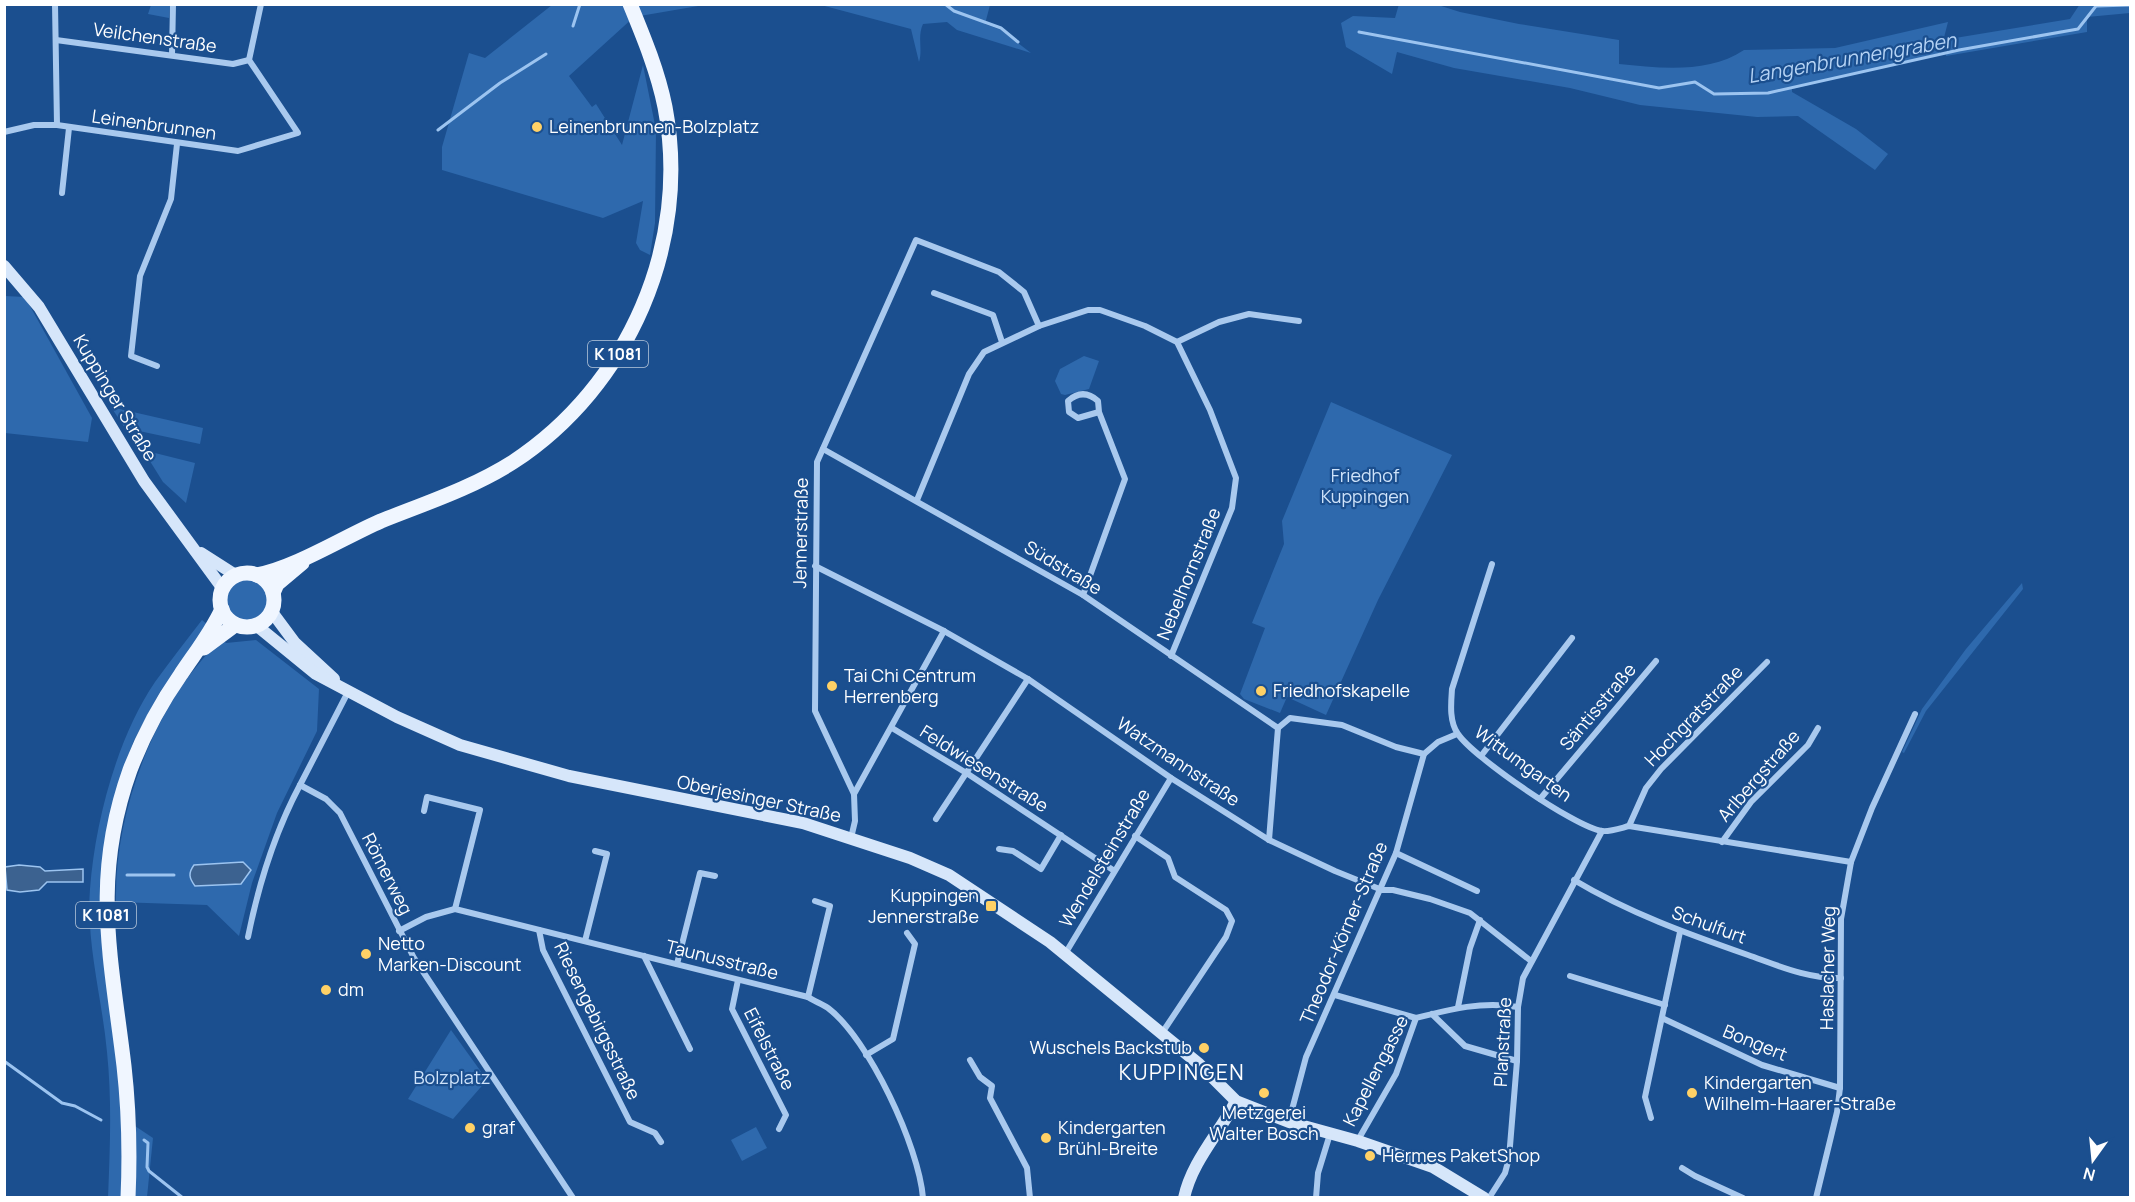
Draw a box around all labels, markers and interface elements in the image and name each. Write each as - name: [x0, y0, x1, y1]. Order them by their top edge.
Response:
- street label: Veilchenstraße: [92, 16, 218, 58]
- water label: Langenbrunnengraben: [1746, 26, 1959, 89]
- street label: Leinenbrunnen: [90, 103, 218, 145]
- place label: Leinenbrunnen-Bolzplatz: [549, 114, 759, 138]
- marker: Leinenbrunnen-Bolzplatz: [530, 120, 544, 134]
- street label: Kuppinger Straße: [69, 330, 163, 465]
- road number: K 1081: [588, 341, 648, 367]
- park label: Friedhof Kuppingen: [1321, 463, 1409, 508]
- street label: Jennerstraße: [787, 477, 813, 589]
- street label: Nebelhornstraße: [1151, 504, 1226, 643]
- street label: Südstraße: [1020, 535, 1107, 600]
- street label: Säntisstraße: [1554, 658, 1641, 755]
- street label: Hochgratstraße: [1639, 660, 1748, 771]
- place label: Tai Chi Centrum Herrenberg: [844, 663, 976, 708]
- place label: Friedhofskapelle: [1273, 678, 1410, 702]
- marker: Tai Chi Centrum Herrenberg: [825, 679, 839, 693]
- marker: Friedhofskapelle: [1254, 684, 1268, 698]
- street label: Watzmannstraße: [1112, 711, 1245, 811]
- street label: Feldwiesenstraße: [916, 719, 1053, 817]
- street label: Wittumgarten: [1470, 720, 1577, 807]
- street label: Arlbergstraße: [1712, 724, 1805, 826]
- street label: Oberjesinger Straße: [675, 769, 843, 827]
- street label: Wendelsteinstraße: [1053, 784, 1155, 931]
- street label: Römerweg: [357, 829, 419, 919]
- street label: Theodor-Körner-Straße: [1294, 838, 1392, 1028]
- place label: Kuppingen Jennerstraße: [868, 883, 979, 928]
- marker: Kuppingen Jennerstraße: [984, 899, 998, 913]
- street label: Schulfurt: [1669, 900, 1750, 949]
- road number: K 1081: [76, 902, 136, 928]
- street label: Haslacher Weg: [1814, 906, 1840, 1030]
- place label: Netto Marken-Discount: [378, 931, 522, 976]
- street label: Taunusstraße: [664, 933, 781, 985]
- street label: Riesengebirgsstraße: [549, 938, 647, 1103]
- marker: Netto Marken-Discount: [359, 947, 373, 961]
- place label: dm: [338, 977, 364, 1001]
- marker: dm: [319, 983, 333, 997]
- street label: Planstraße: [1488, 996, 1516, 1087]
- street label: Eifelstraße: [739, 1003, 801, 1094]
- street label: Kapellengasse: [1337, 1011, 1413, 1130]
- street label: Bongert: [1720, 1018, 1791, 1066]
- place label: Wuschels Backstub: [1029, 1035, 1192, 1059]
- marker: Wuschels Backstub: [1197, 1041, 1211, 1055]
- district label: KUPPINGEN: [1119, 1058, 1245, 1086]
- park label: Bolzplatz: [413, 1065, 491, 1089]
- place label: Kindergarten Wilhelm-Haarer-Straße: [1704, 1070, 1896, 1115]
- marker: Metzgerei Walter Bosch: [1257, 1086, 1271, 1100]
- marker: Kindergarten Wilhelm-Haarer-Straße: [1685, 1086, 1699, 1100]
- place label: Metzgerei Walter Bosch: [1209, 1100, 1319, 1145]
- place label: graf: [482, 1115, 516, 1139]
- place label: Kindergarten Brühl-Breite: [1058, 1115, 1166, 1160]
- marker: graf: [463, 1121, 477, 1135]
- north arrow: [2063, 1130, 2123, 1190]
- marker: Kindergarten Brühl-Breite: [1039, 1131, 1053, 1145]
- place label: Hermes PaketShop: [1382, 1143, 1540, 1167]
- marker: Hermes PaketShop: [1363, 1149, 1377, 1163]
- text: N: [2081, 1162, 2098, 1187]

